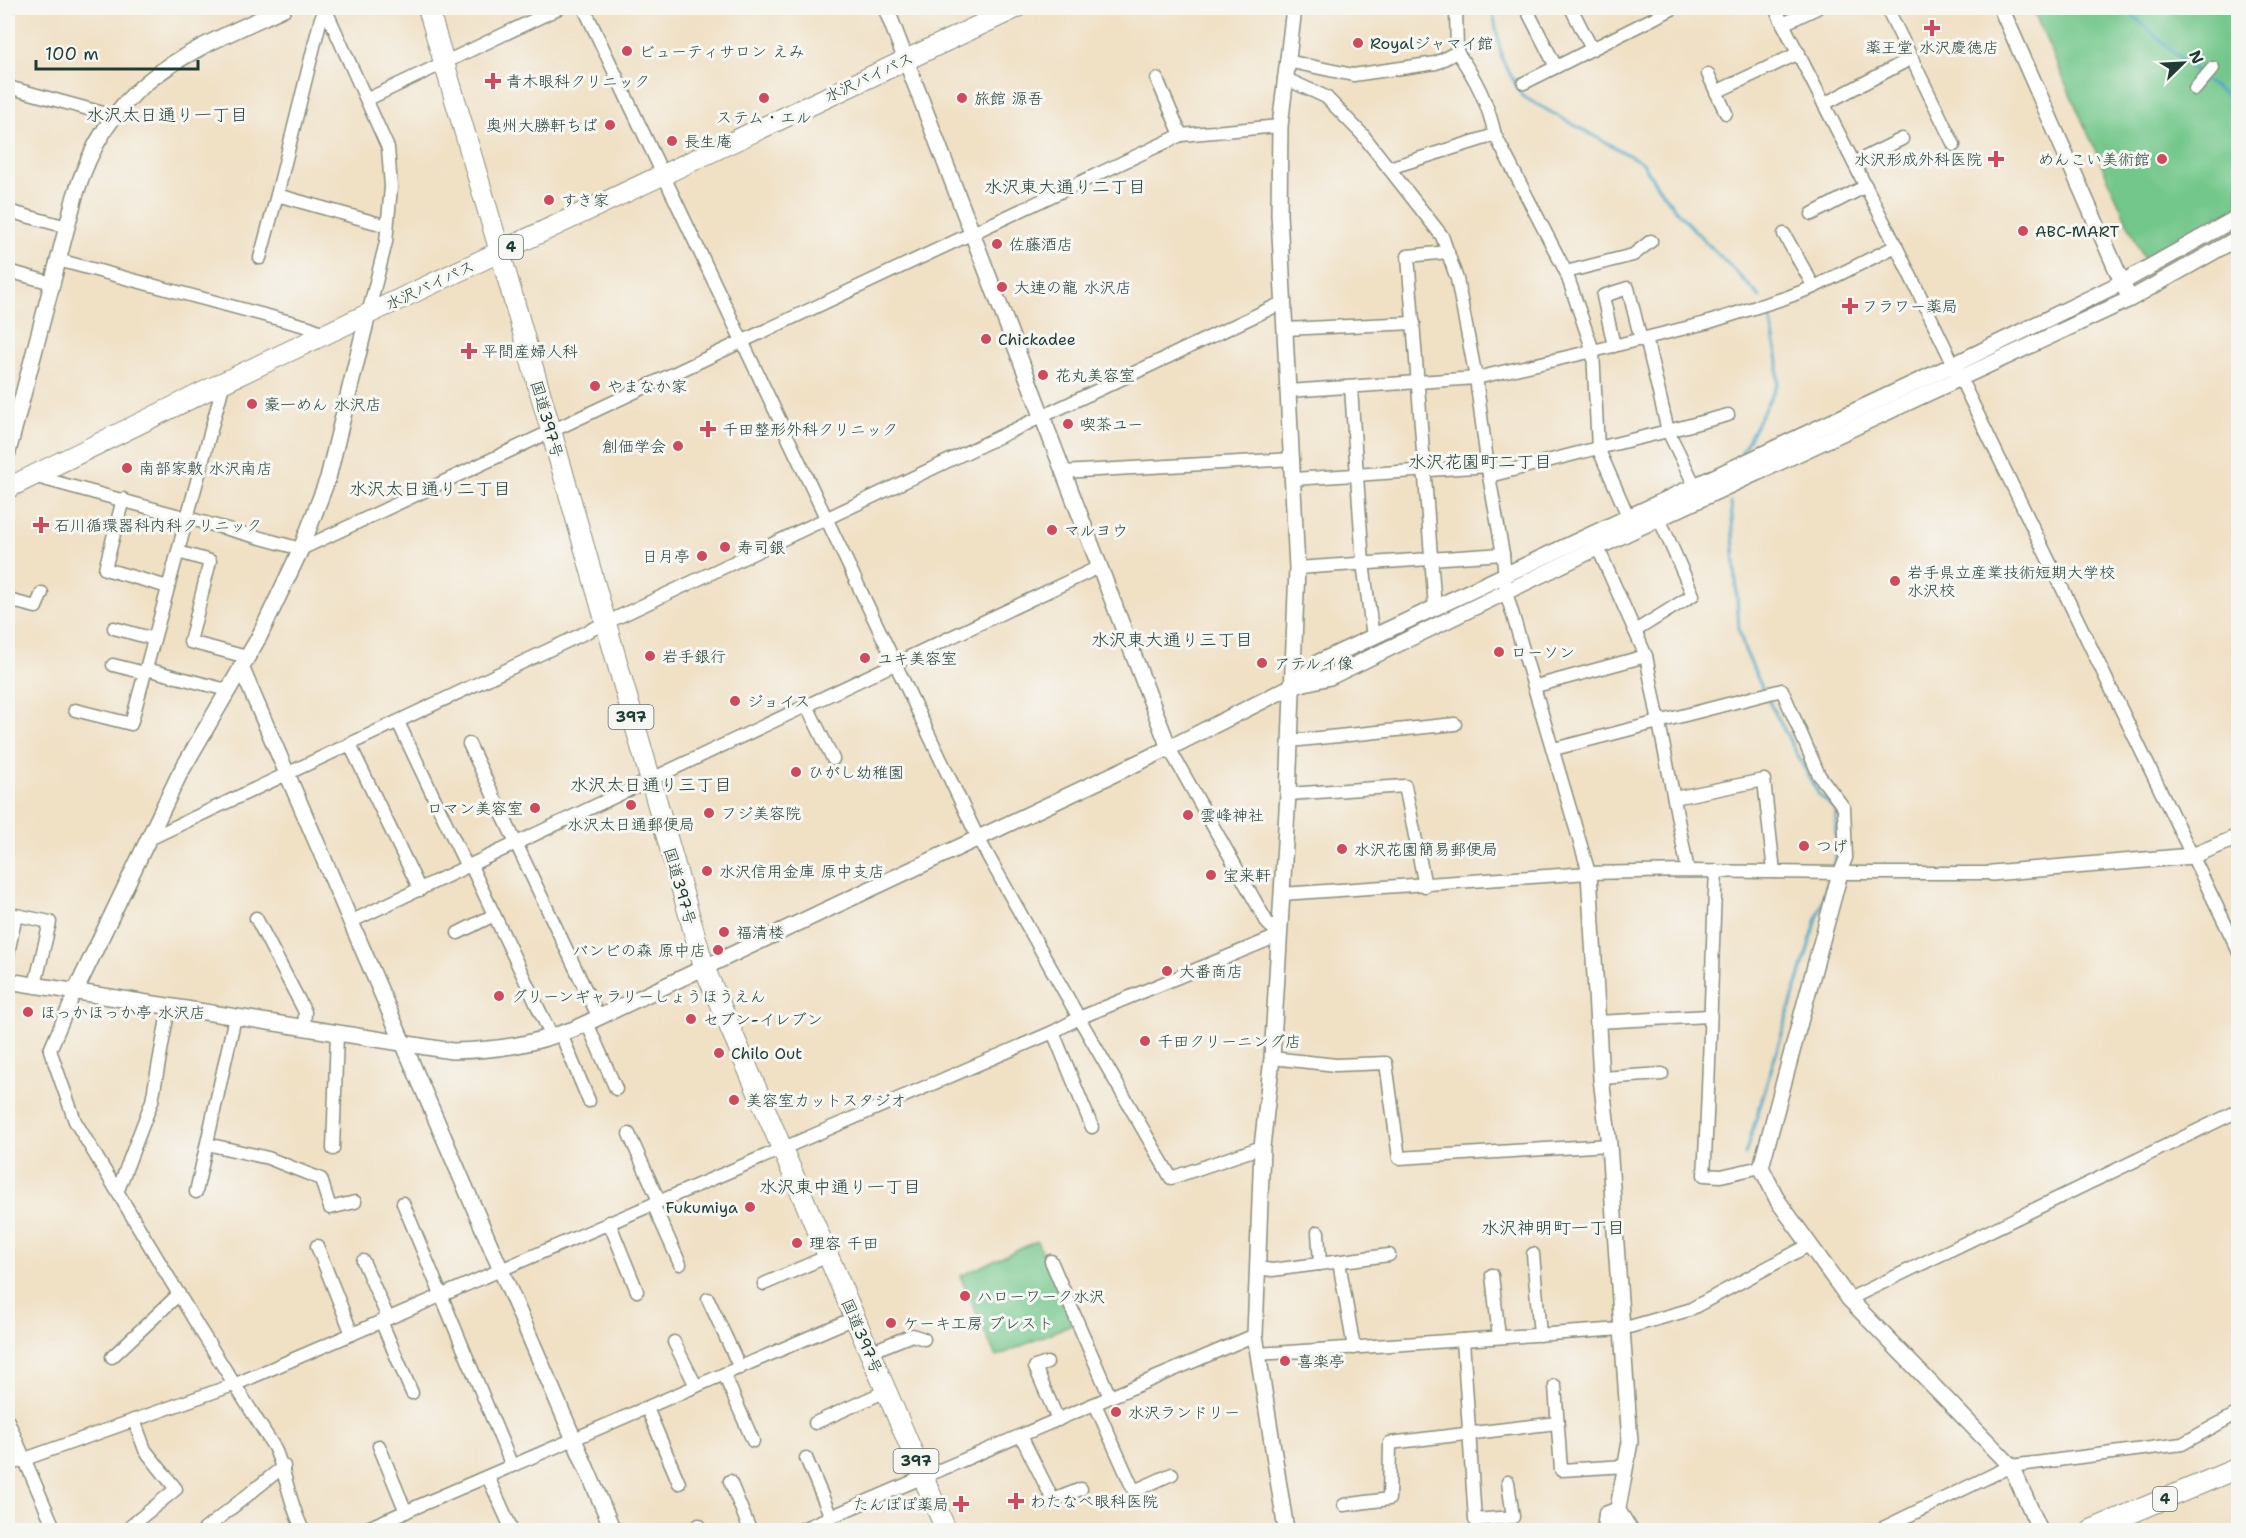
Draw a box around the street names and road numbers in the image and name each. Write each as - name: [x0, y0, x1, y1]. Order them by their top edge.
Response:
- street label: 水沢バイパス: [821, 47, 917, 107]
- road number: 4: [499, 235, 523, 259]
- street label: 水沢バイパス: [382, 255, 478, 315]
- street label: 国道397号: [526, 378, 568, 460]
- road number: 397: [608, 705, 654, 729]
- street label: 国道397号: [659, 845, 701, 927]
- street label: 国道397号: [837, 1295, 887, 1377]
- road number: 397: [894, 1449, 938, 1473]
- road number: 4: [2153, 1487, 2177, 1511]

